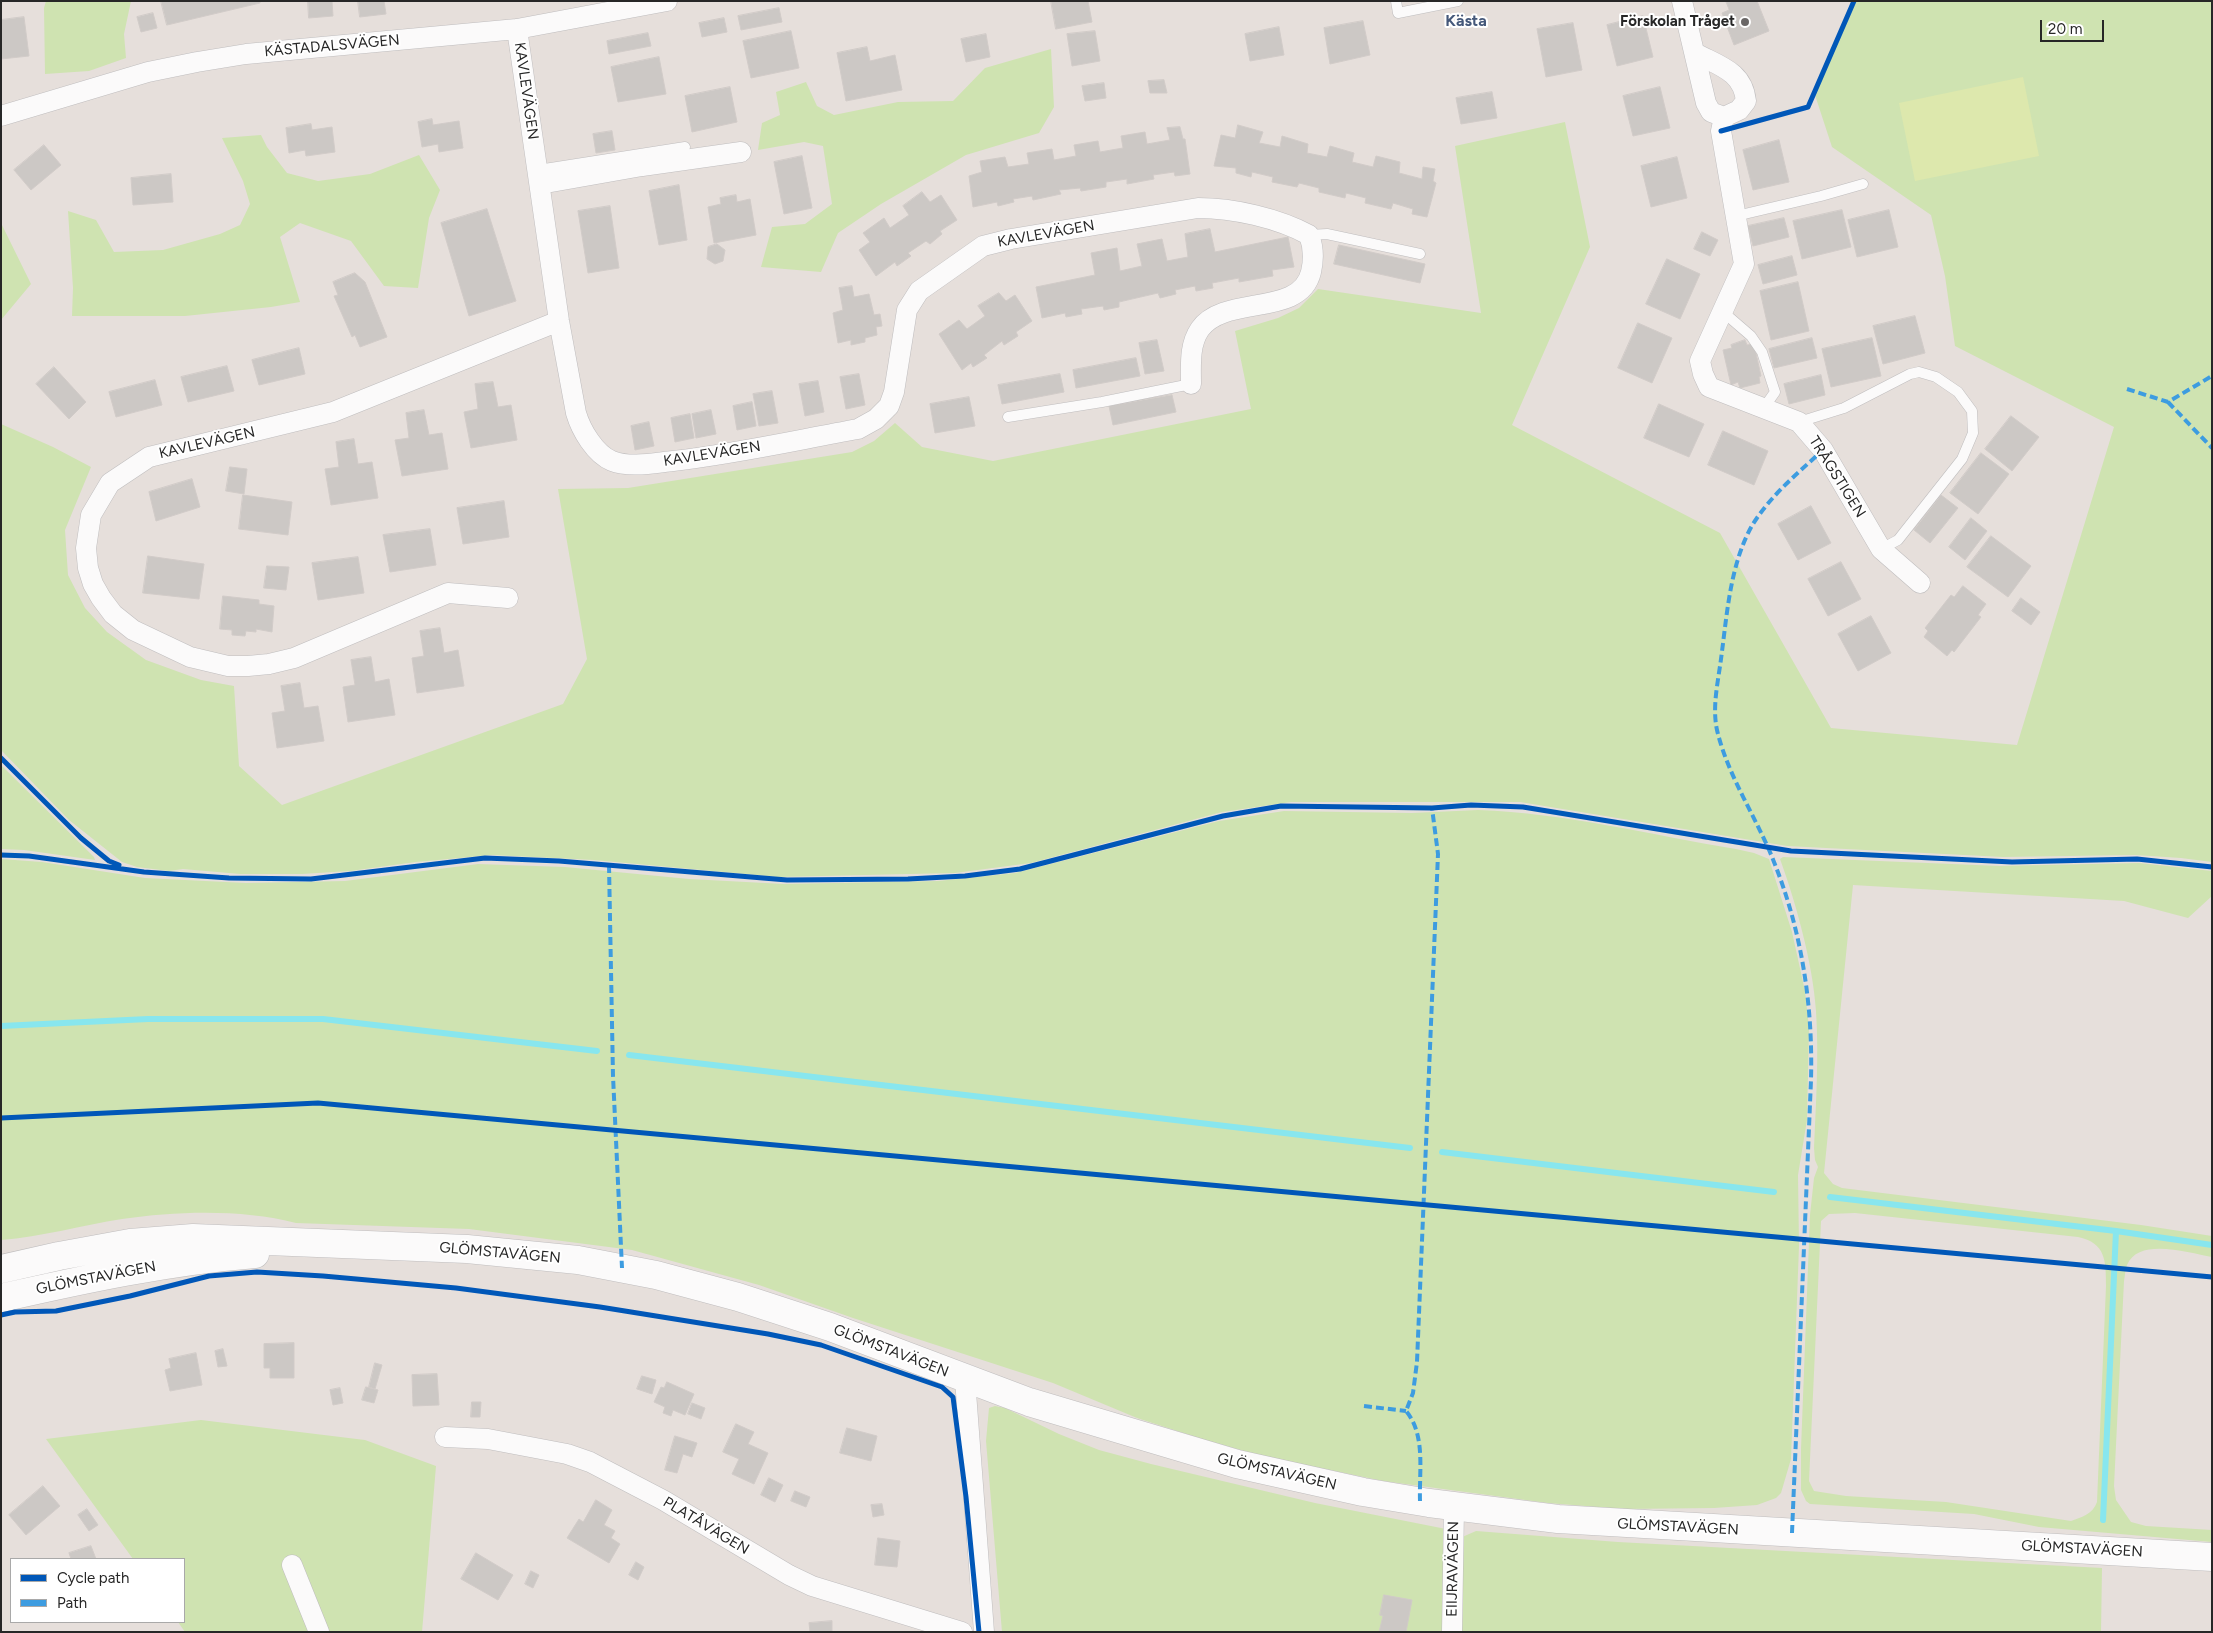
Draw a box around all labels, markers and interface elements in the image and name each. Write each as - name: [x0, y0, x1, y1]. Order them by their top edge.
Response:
- scale bar: [2043, 10, 2107, 42]
- district label: Kästa: [1445, 11, 1487, 31]
- place label: Förskolan Tråget: [1620, 13, 1735, 31]
- marker: Förskolan Tråget: [1739, 16, 1751, 28]
- text: 20 m: [2048, 20, 2082, 38]
- street label: KÄSTADALSVÄGEN: [264, 31, 400, 61]
- street label: KAVLEVÄGEN: [510, 41, 542, 141]
- street label: KAVLEVÄGEN: [996, 217, 1096, 251]
- street label: KAVLEVÄGEN: [157, 423, 257, 463]
- street label: TRÅGSTIGEN: [1805, 433, 1869, 521]
- street label: KAVLEVÄGEN: [662, 437, 762, 471]
- street label: GLÖMSTAVÄGEN: [438, 1239, 562, 1267]
- street label: GLÖMSTAVÄGEN: [34, 1258, 158, 1298]
- street label: GLÖMSTAVÄGEN: [831, 1321, 951, 1381]
- street label: GLÖMSTAVÄGEN: [1216, 1450, 1338, 1494]
- street label: PLATÅVÄGEN: [660, 1493, 752, 1559]
- street label: GLÖMSTAVÄGEN: [1617, 1515, 1739, 1539]
- street label: EIIJRAVÄGEN: [1443, 1521, 1463, 1617]
- street label: GLÖMSTAVÄGEN: [2021, 1537, 2143, 1561]
- legend: [10, 1558, 185, 1623]
- text: Cycle path: [57, 1569, 129, 1587]
- text: Path: [57, 1594, 87, 1612]

